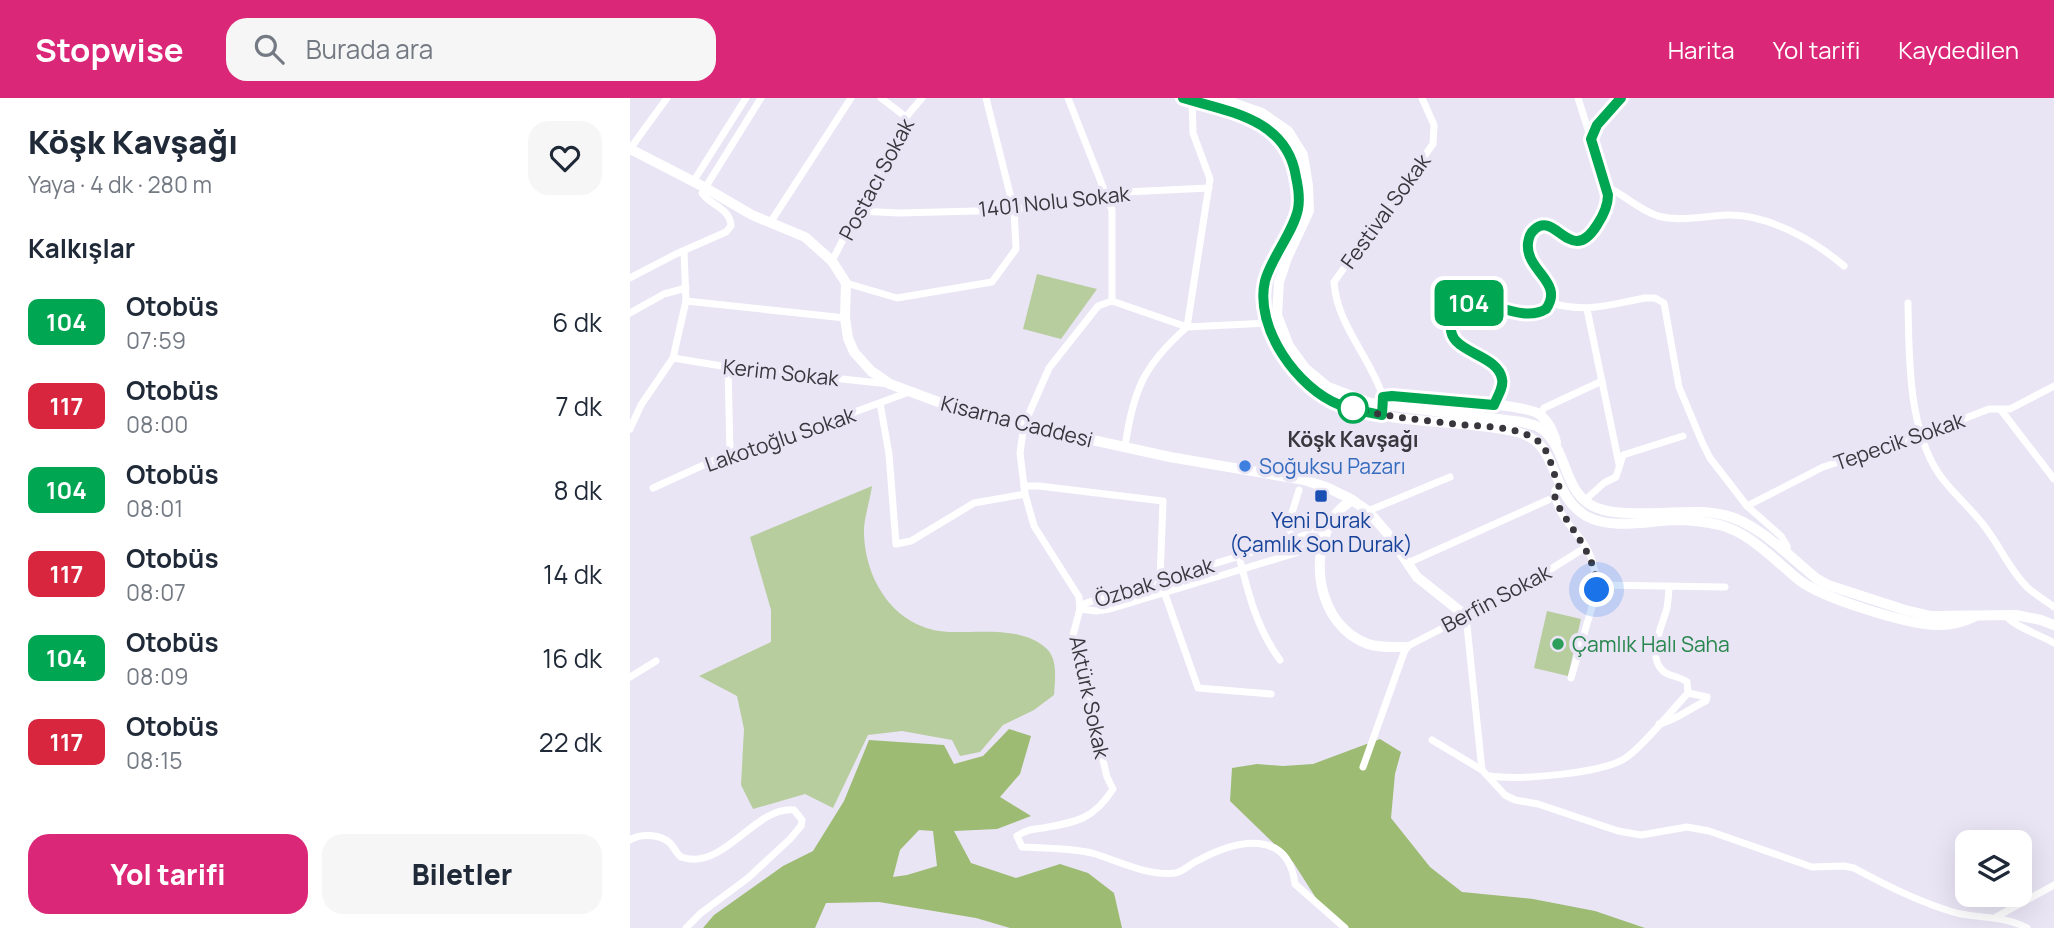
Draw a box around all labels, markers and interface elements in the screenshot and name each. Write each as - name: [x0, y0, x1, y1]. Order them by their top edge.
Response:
- search box: [226, 18, 716, 81]
- text: Stopwise: [35, 27, 184, 72]
- icon: search: [250, 30, 288, 68]
- text: Burada ara: [306, 31, 433, 67]
- text: Harita: [1668, 33, 1735, 66]
- text: Yol tarifi: [1773, 33, 1860, 66]
- text: Kaydedilen: [1898, 33, 2019, 66]
- street label: Postacı Sokak: [832, 113, 920, 245]
- text: Köşk Kavşağı: [28, 119, 238, 164]
- button: heart: [528, 121, 602, 195]
- street label: Festival Sokak: [1334, 147, 1437, 274]
- text: Yaya · 4 dk · 280 m: [28, 168, 212, 200]
- street label: 1401 Nolu Sokak: [977, 179, 1132, 223]
- text: Kalkışlar: [28, 230, 135, 266]
- line badge: 104: [1429, 280, 1509, 326]
- text: 104: [1449, 286, 1489, 319]
- text: Otobüs: [126, 288, 218, 324]
- text: 6 dk: [552, 304, 602, 340]
- text: 104: [46, 305, 87, 338]
- text: 07:59: [126, 324, 186, 356]
- street label: Kerim Sokak: [722, 352, 841, 392]
- text: Otobüs: [126, 372, 218, 408]
- text: 7 dk: [555, 388, 602, 424]
- text: 117: [50, 389, 83, 422]
- street label: Kisarna Caddesi: [938, 389, 1096, 453]
- marker: Köşk Kavşağı: [1338, 393, 1368, 423]
- street label: Lakotoğlu Sokak: [701, 400, 859, 478]
- street label: Tepecik Sokak: [1830, 405, 1968, 476]
- text: 08:00: [126, 408, 188, 440]
- place label: Köşk Kavşağı: [1287, 425, 1419, 453]
- place label: Soğuksu Pazarı: [1259, 452, 1406, 480]
- text: Otobüs: [126, 456, 218, 492]
- marker: Soğuksu Pazarı: [1237, 458, 1253, 474]
- text: 8 dk: [553, 472, 602, 508]
- text: 104: [46, 473, 87, 506]
- marker: Yeni Durak (Çamlık Son Durak): [1313, 488, 1329, 504]
- text: 08:01: [126, 492, 183, 524]
- place label: Yeni Durak (Çamlık Son Durak): [1229, 506, 1413, 558]
- text: Otobüs: [126, 540, 218, 576]
- street label: Özbak Sokak: [1091, 550, 1217, 613]
- text: 14 dk: [543, 556, 602, 592]
- text: 117: [50, 557, 83, 590]
- street label: Berfin Sokak: [1436, 557, 1556, 639]
- your location: [1579, 572, 1614, 607]
- text: 08:07: [126, 576, 186, 608]
- text: Otobüs: [126, 624, 218, 660]
- place label: Çamlık Halı Saha: [1572, 630, 1730, 658]
- street label: Aktürk Sokak: [1063, 633, 1117, 761]
- marker: Çamlık Halı Saha: [1550, 636, 1566, 652]
- text: 16 dk: [542, 640, 602, 676]
- text: 104: [46, 641, 87, 674]
- text: 08:09: [126, 660, 189, 692]
- text: Otobüs: [126, 708, 218, 744]
- text: 22 dk: [539, 724, 602, 760]
- text: 117: [50, 725, 83, 758]
- text: 08:15: [126, 744, 183, 776]
- map controls: [1955, 830, 2032, 907]
- button: layers: [1955, 830, 2032, 907]
- button: Yol tarifi: [28, 834, 308, 914]
- button: Biletler: [322, 834, 602, 914]

